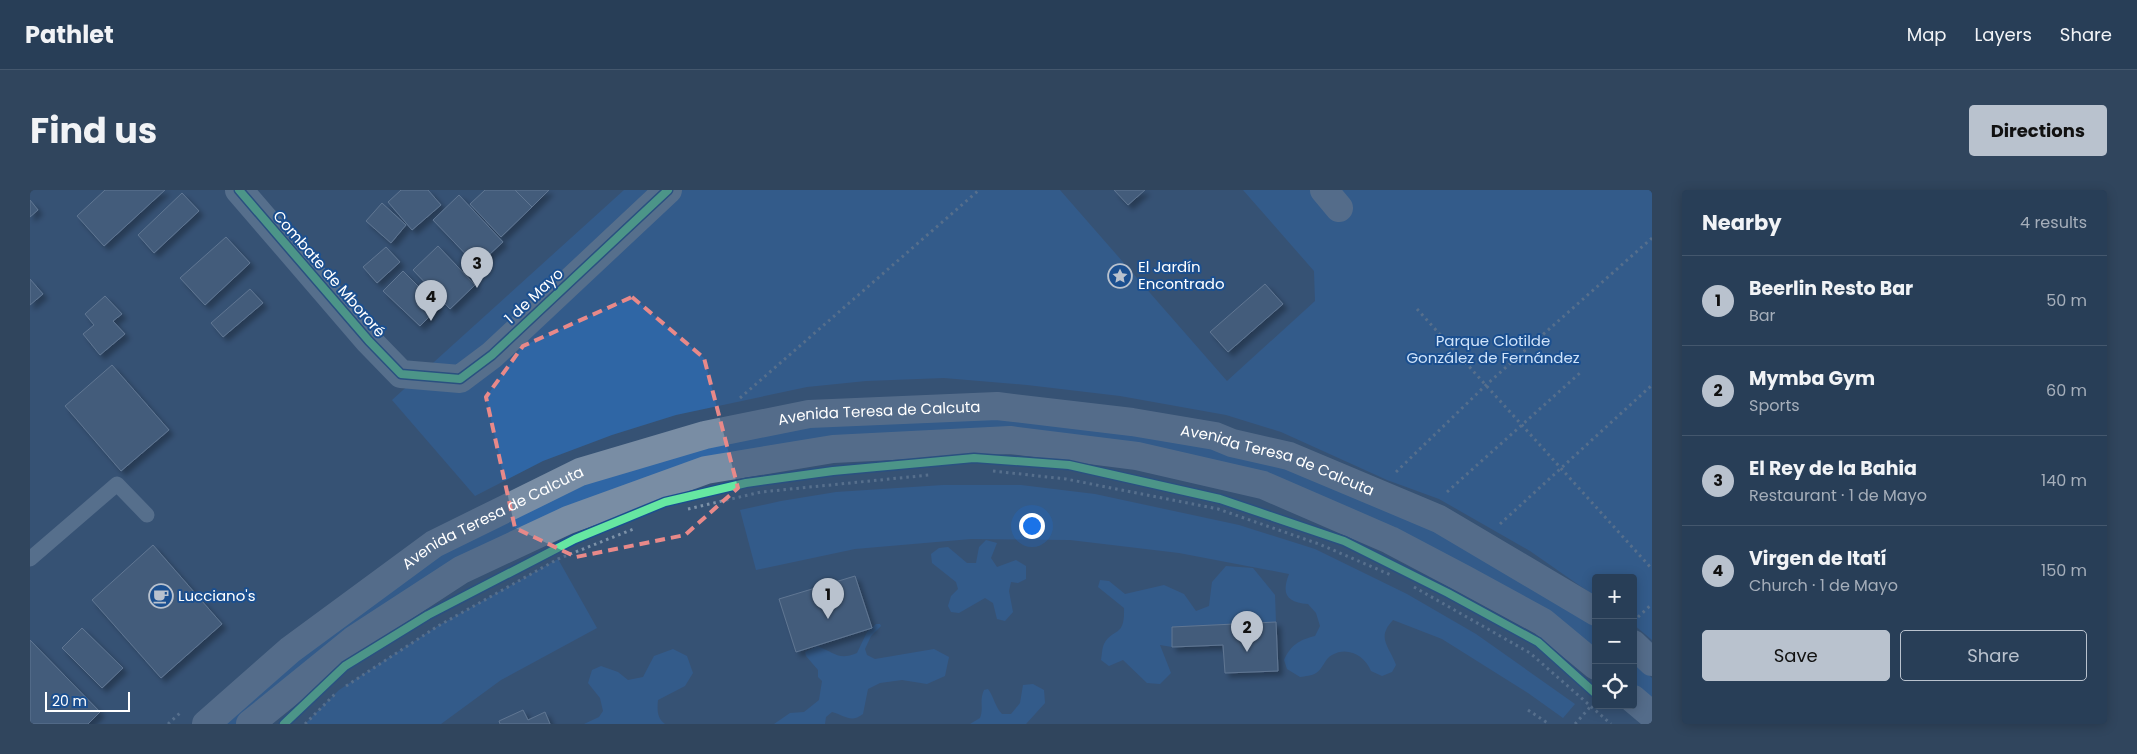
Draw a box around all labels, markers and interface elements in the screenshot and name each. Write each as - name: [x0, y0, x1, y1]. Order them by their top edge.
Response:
- text: Pathlet: [25, 18, 114, 51]
- text: Map: [1907, 22, 1947, 47]
- text: Layers: [1975, 22, 2032, 47]
- text: Share: [2060, 22, 2112, 47]
- button: Directions: [1969, 105, 2107, 156]
- text: Find us: [30, 106, 157, 155]
- street label: Combate de Mbororé: [268, 206, 390, 342]
- text: Nearby: [1702, 208, 1782, 237]
- text: 4 results: [2020, 211, 2087, 234]
- pin: 3: [461, 247, 493, 288]
- place label: El Jardín Encontrado: [1138, 256, 1225, 294]
- street label: 1 de Mayo: [500, 263, 568, 328]
- place icon: El Jardín Encontrado: [1107, 263, 1133, 289]
- text: Beerlin Resto Bar: [1749, 275, 1913, 302]
- pin: 4: [415, 280, 447, 321]
- text: 1: [1715, 289, 1721, 312]
- text: 50 m: [2046, 289, 2087, 312]
- text: Bar: [1749, 304, 1776, 327]
- park label: Parque Clotilde González de Fernández: [1406, 330, 1580, 368]
- text: Mymba Gym: [1749, 365, 1875, 392]
- text: 2: [1713, 379, 1723, 402]
- text: 60 m: [2046, 379, 2087, 402]
- text: Sports: [1749, 394, 1800, 417]
- street label: Avenida Teresa de Calcuta: [776, 396, 981, 430]
- street label: Avenida Teresa de Calcuta: [1179, 419, 1378, 501]
- text: El Rey de la Bahia: [1749, 455, 1917, 482]
- street label: Avenida Teresa de Calcuta: [397, 461, 587, 574]
- text: 3: [1713, 469, 1723, 492]
- text: 140 m: [2041, 469, 2087, 492]
- text: Restaurant · 1 de Mayo: [1749, 484, 1927, 507]
- your location: [1019, 513, 1045, 539]
- text: Virgen de Itatí: [1749, 545, 1887, 572]
- text: 4: [1713, 559, 1723, 582]
- text: 150 m: [2041, 559, 2087, 582]
- map controls: [1592, 574, 1637, 709]
- button: +: [1592, 574, 1637, 619]
- text: Church · 1 de Mayo: [1749, 574, 1898, 597]
- pin: 1: [812, 578, 844, 619]
- cafe icon: Lucciano's: [148, 583, 174, 609]
- place label: Lucciano's: [178, 585, 256, 606]
- pin: 2: [1231, 611, 1263, 652]
- button: −: [1592, 619, 1637, 664]
- button: Save: [1702, 630, 1890, 681]
- button: Share: [1900, 630, 2087, 681]
- button: locate: [1592, 664, 1637, 709]
- scale bar: [45, 689, 130, 712]
- text: 20 m: [52, 691, 87, 711]

